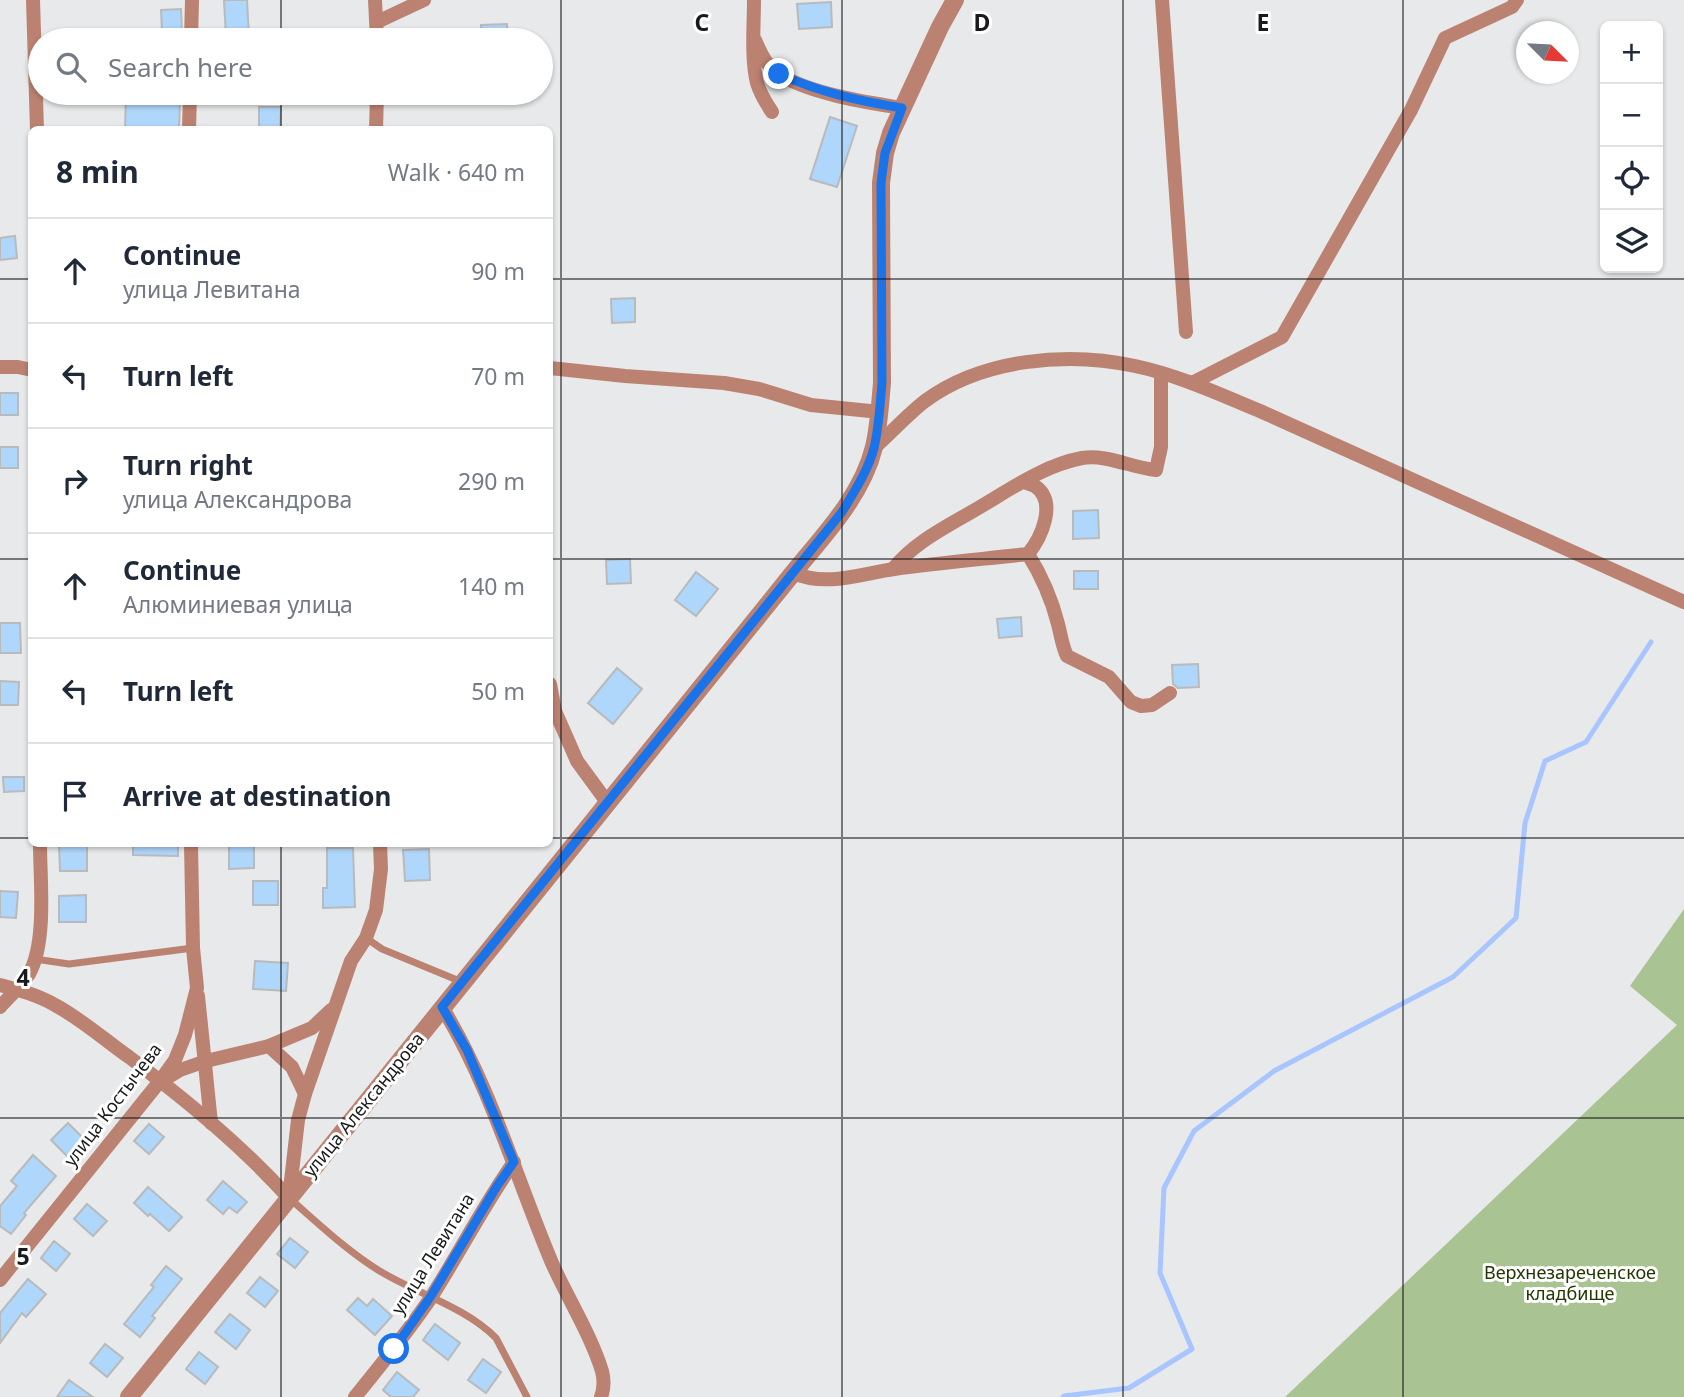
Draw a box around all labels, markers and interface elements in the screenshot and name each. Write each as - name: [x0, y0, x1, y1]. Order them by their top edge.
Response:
- text: C: [695, 6, 710, 38]
- text: D: [974, 6, 990, 38]
- text: E: [1257, 6, 1269, 38]
- north arrow: [1516, 21, 1579, 84]
- map controls: [1600, 21, 1663, 273]
- button: +: [1600, 21, 1663, 84]
- search box: [28, 28, 553, 105]
- icon: search: [52, 48, 90, 86]
- text: Search here: [108, 49, 253, 85]
- route end: [763, 58, 794, 89]
- button: −: [1600, 84, 1663, 147]
- button: locate: [1600, 147, 1663, 210]
- text: 8 min: [56, 151, 139, 192]
- text: Walk · 640 m: [388, 156, 525, 188]
- button: layers: [1600, 210, 1663, 273]
- text: Continue: [123, 237, 241, 273]
- icon: ahead: [56, 252, 94, 290]
- text: 90 m: [471, 255, 525, 287]
- text: улица Левитана: [123, 273, 301, 305]
- icon: left: [56, 357, 94, 395]
- text: Turn left: [123, 358, 234, 394]
- text: 70 m: [471, 360, 525, 392]
- text: Turn right: [123, 447, 253, 483]
- icon: right: [56, 462, 94, 500]
- text: 290 m: [458, 465, 525, 497]
- text: улица Александрова: [123, 483, 352, 515]
- text: Continue: [123, 552, 241, 588]
- icon: ahead: [56, 567, 94, 605]
- text: 140 m: [458, 570, 525, 602]
- text: Алюминиевая улица: [123, 588, 353, 620]
- icon: left: [56, 672, 94, 710]
- text: Turn left: [123, 673, 234, 709]
- text: 50 m: [471, 675, 525, 707]
- icon: arrive: [56, 777, 94, 815]
- text: Arrive at destination: [123, 778, 392, 814]
- text: 4: [16, 961, 30, 993]
- street label: улица Александрова: [297, 1027, 429, 1182]
- street label: улица Костычева: [58, 1038, 167, 1171]
- street label: улица Левитана: [385, 1188, 479, 1319]
- text: 5: [16, 1240, 30, 1272]
- park label: Верхнезареченское кладбище: [1484, 1260, 1656, 1305]
- route start: [378, 1333, 409, 1364]

